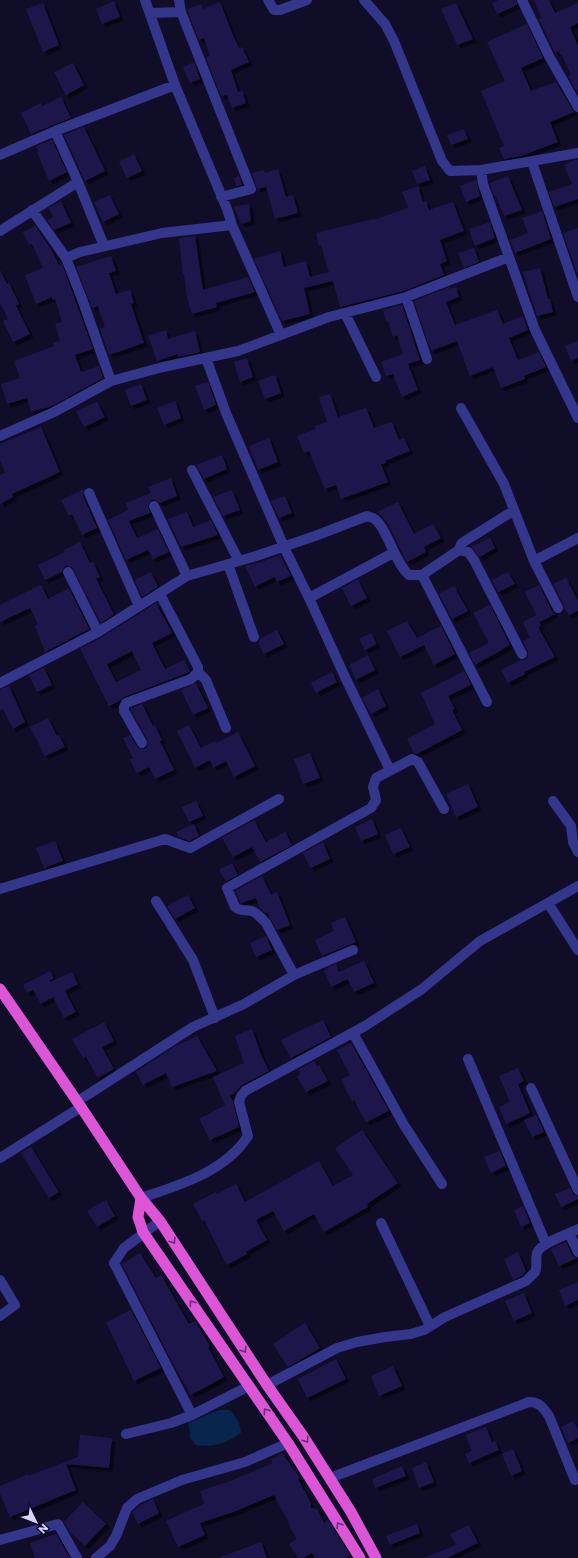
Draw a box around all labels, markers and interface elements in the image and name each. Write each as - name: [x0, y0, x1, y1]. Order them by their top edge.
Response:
- one-way arrow: [168, 1237, 176, 1244]
- one-way arrow: [190, 1301, 197, 1308]
- one-way arrow: [239, 1346, 247, 1353]
- one-way arrow: [264, 1408, 271, 1415]
- one-way arrow: [301, 1436, 308, 1443]
- north arrow: [16, 1502, 56, 1542]
- text: N: [35, 1520, 52, 1537]
- one-way arrow: [336, 1522, 344, 1529]

